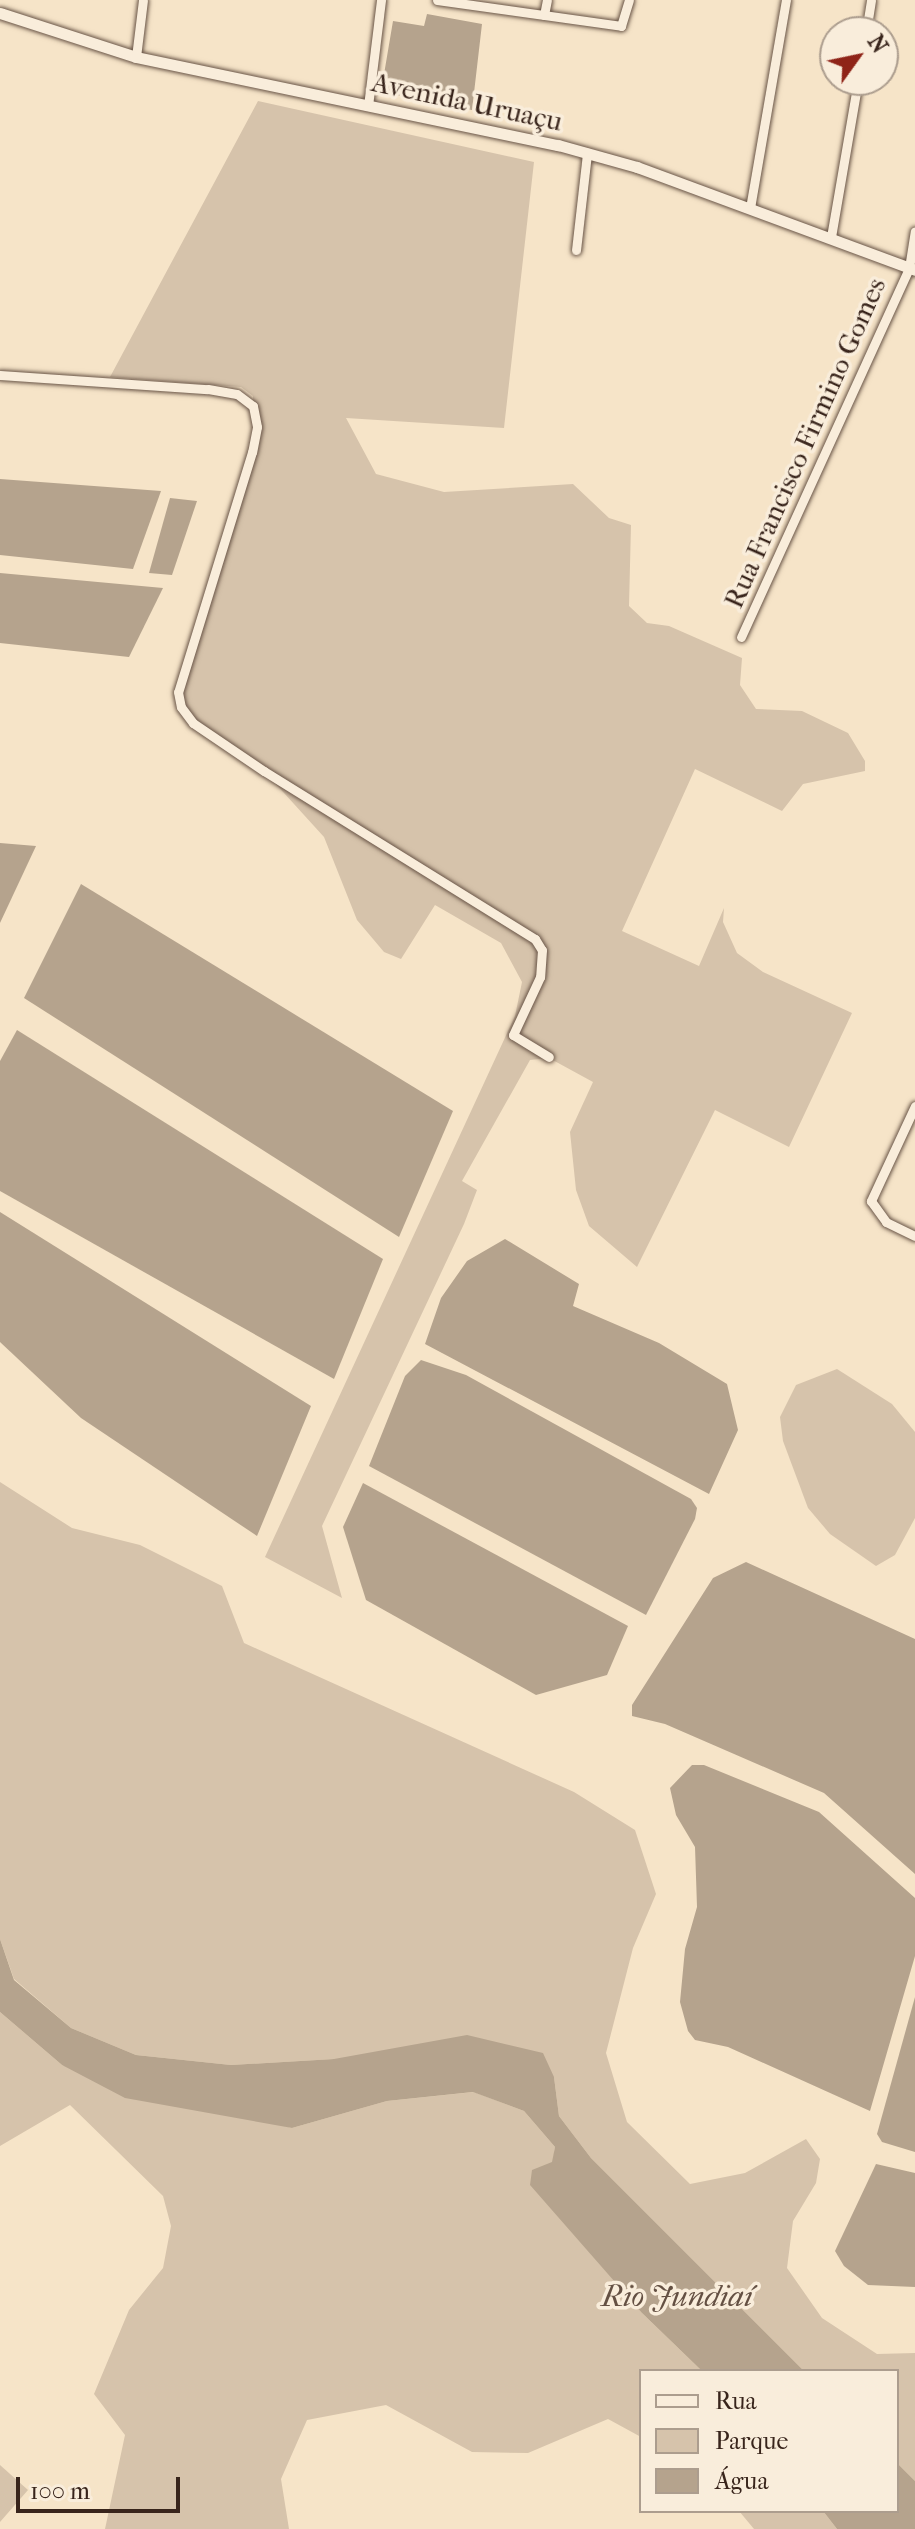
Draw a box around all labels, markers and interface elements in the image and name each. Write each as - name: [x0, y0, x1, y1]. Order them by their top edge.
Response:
- north arrow: [819, 16, 899, 96]
- text: N: [862, 30, 893, 58]
- street label: Avenida Uruaçu: [369, 65, 565, 139]
- street label: Rua Francisco Firmino Gomes: [717, 272, 893, 614]
- water label: Rio Jundiaí: [602, 2279, 752, 2315]
- legend: [639, 2369, 899, 2513]
- text: Rua: [715, 2387, 757, 2415]
- text: Parque: [715, 2427, 788, 2455]
- scale bar: [20, 2461, 184, 2511]
- text: Água: [715, 2467, 768, 2495]
- text: 100 m: [30, 2477, 90, 2505]

